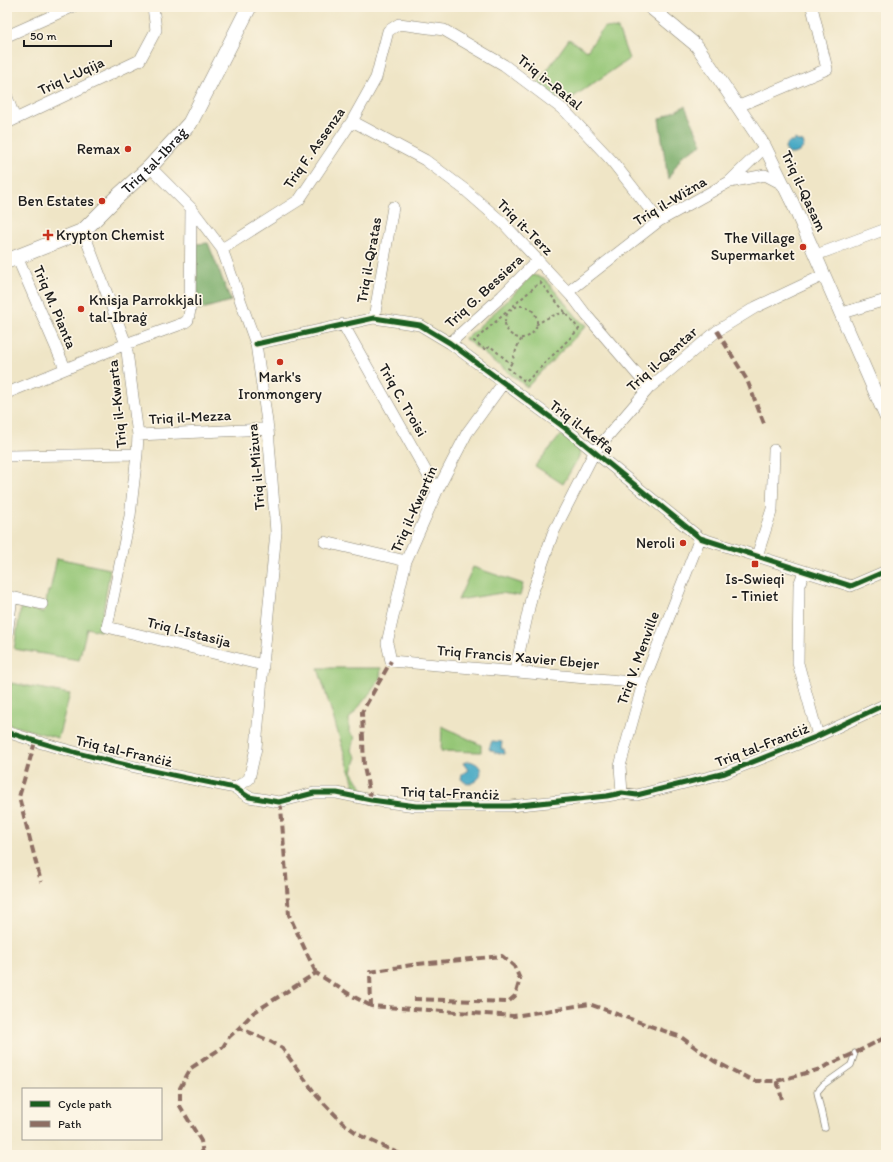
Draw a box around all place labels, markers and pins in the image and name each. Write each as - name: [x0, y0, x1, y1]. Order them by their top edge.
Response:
- place label: Remax: [77, 140, 120, 158]
- marker: Remax: [123, 144, 133, 154]
- place label: Ben Estates: [18, 192, 94, 210]
- marker: Ben Estates: [97, 196, 107, 206]
- place label: Krypton Chemist: [56, 226, 165, 244]
- place label: The Village Supermarket: [711, 229, 795, 264]
- marker: Krypton Chemist: [43, 230, 53, 240]
- marker: The Village Supermarket: [798, 242, 808, 252]
- place label: Knisja Parrokkjali tal-Ibraġ: [89, 291, 202, 326]
- marker: Knisja Parrokkjali tal-Ibraġ: [76, 304, 86, 314]
- marker: Mark's Ironmongery: [275, 357, 285, 367]
- place label: Mark's Ironmongery: [238, 368, 322, 403]
- place label: Neroli: [636, 534, 675, 552]
- marker: Neroli: [678, 538, 688, 548]
- marker: Is-Swieqi - Tiniet: [750, 559, 760, 569]
- place label: Is-Swieqi - Tiniet: [725, 570, 785, 605]

